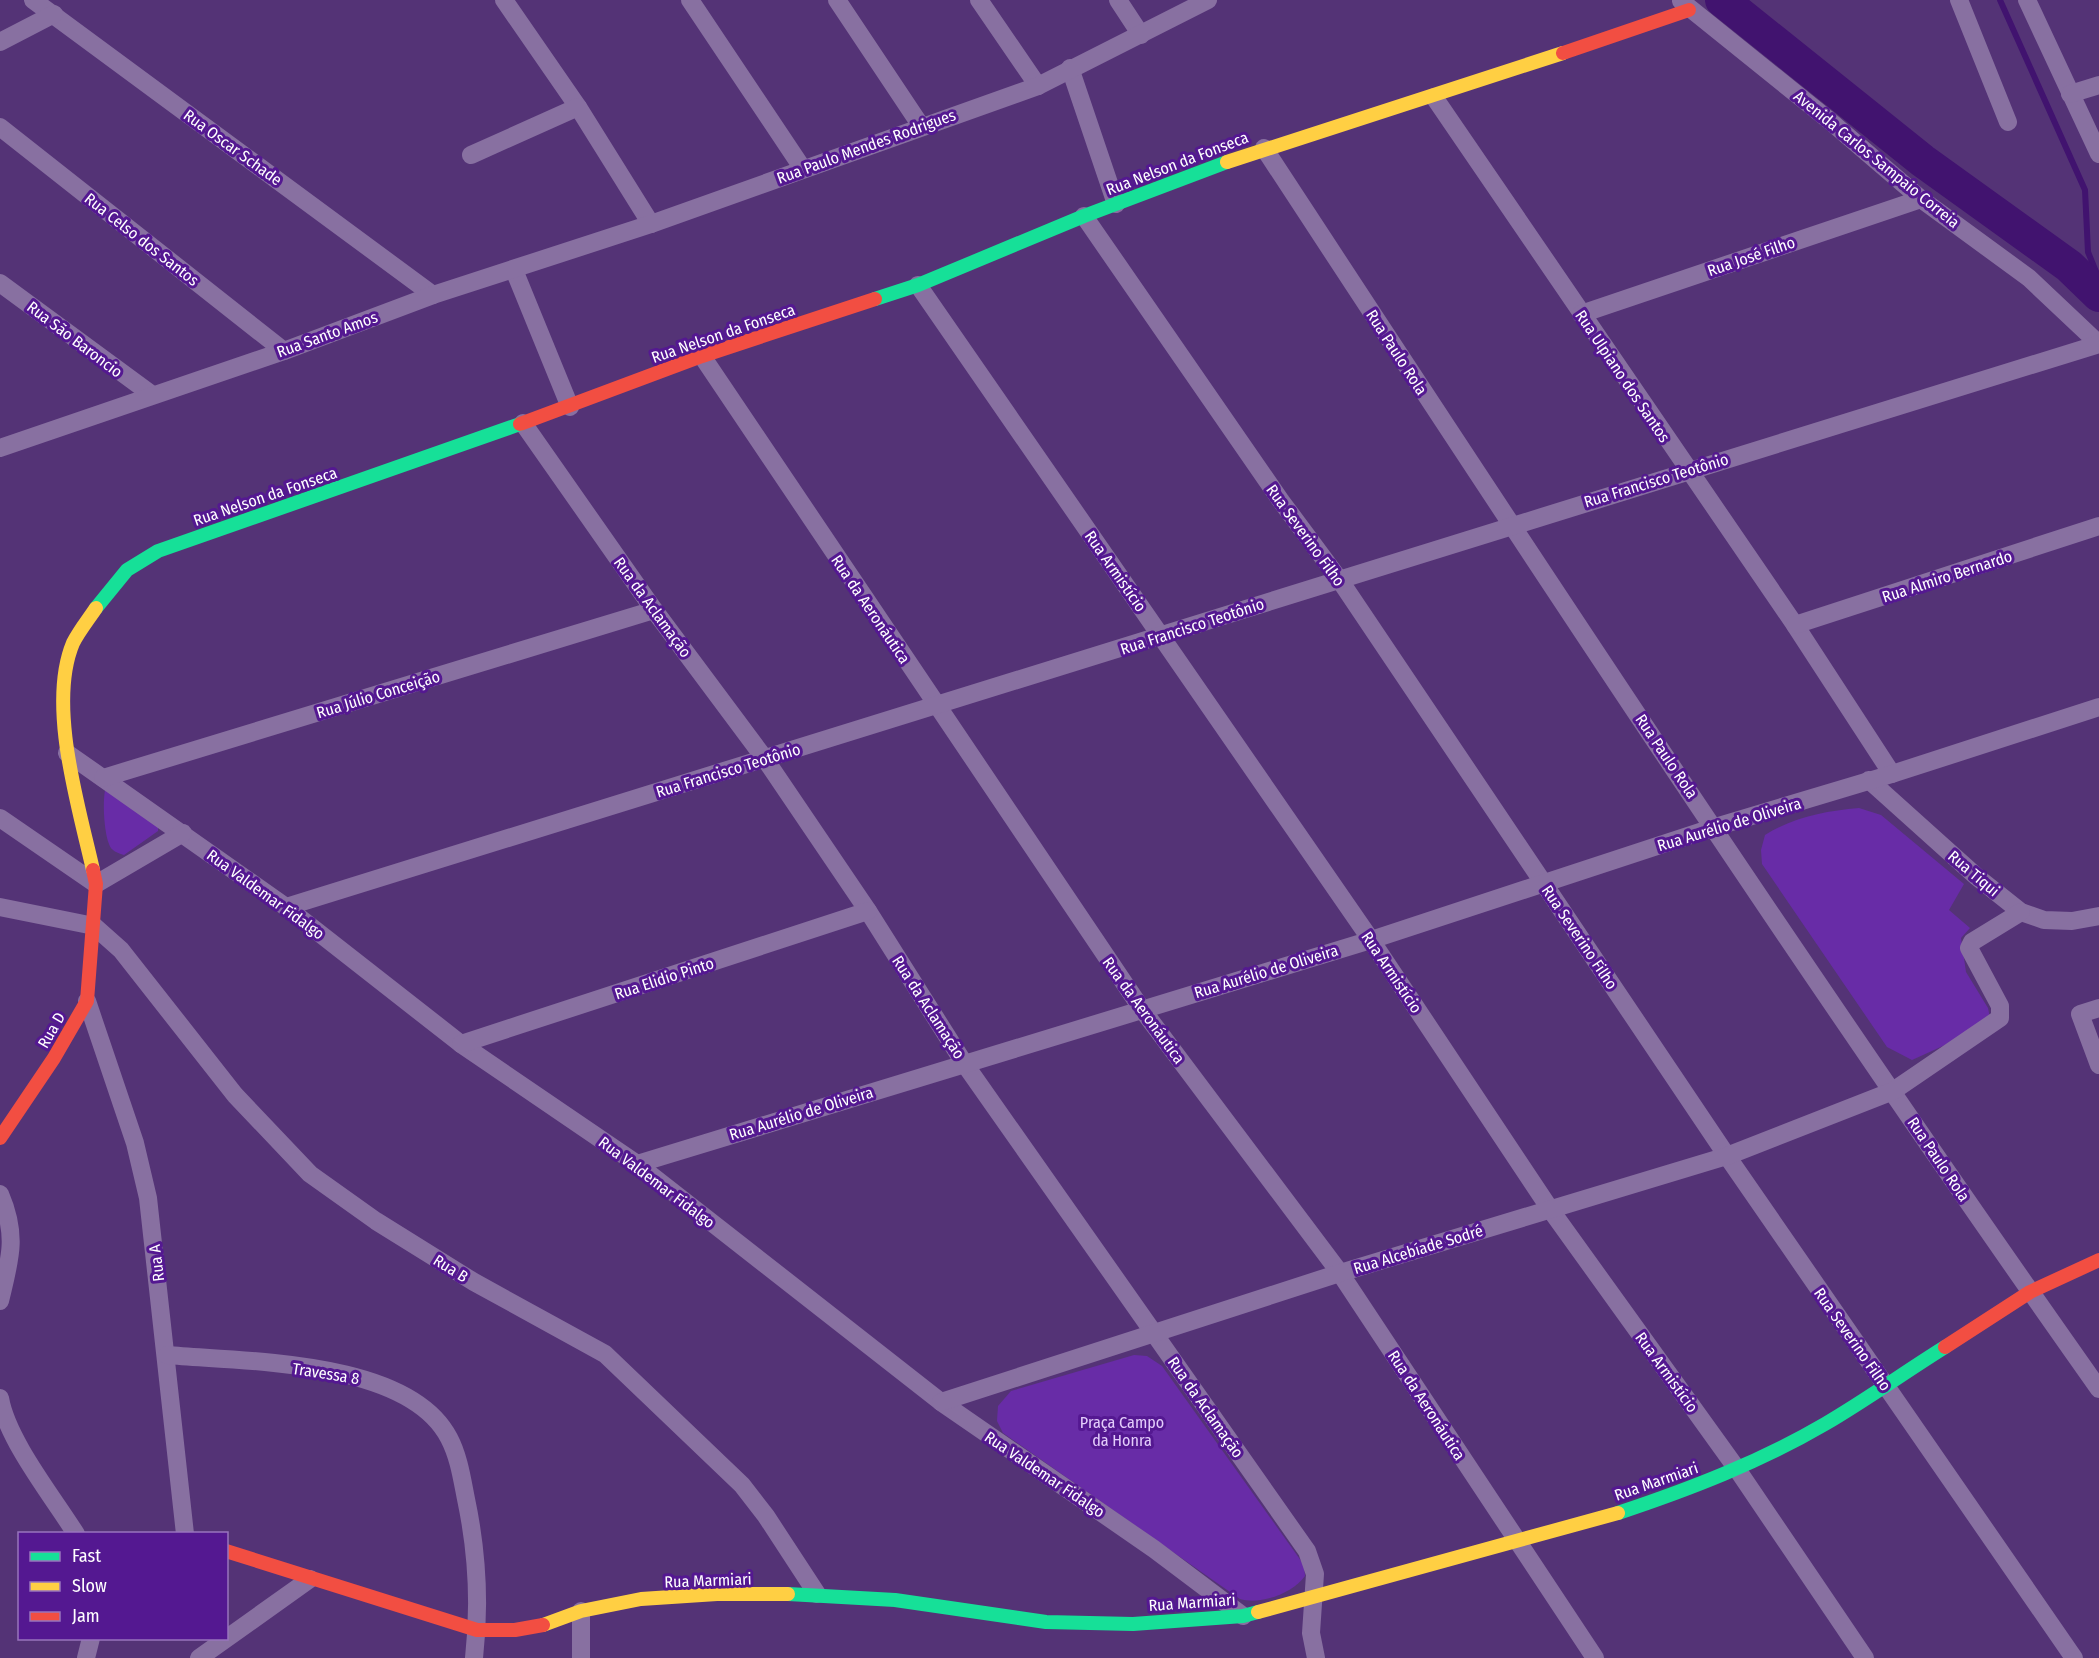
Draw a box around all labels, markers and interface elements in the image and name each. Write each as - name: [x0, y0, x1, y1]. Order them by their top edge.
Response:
- street label: Avenida Carlos Sampaio Correia: [1790, 87, 1964, 232]
- street label: Rua Oscar Schade: [180, 105, 286, 190]
- street label: Rua Paulo Mendes Rodrigues: [774, 105, 958, 188]
- street label: Rua Nelson da Fonseca: [1103, 128, 1251, 199]
- street label: Rua Celso dos Santos: [81, 189, 203, 290]
- street label: Rua José Filho: [1705, 233, 1798, 280]
- street label: Rua São Baroncio: [23, 297, 126, 381]
- street label: Rua Nelson da Fonseca: [649, 300, 798, 367]
- street label: Rua Paulo Rola: [1362, 306, 1431, 399]
- street label: Rua Santo Amos: [274, 307, 380, 362]
- street label: Rua Ulpiano dos Santos: [1571, 307, 1674, 446]
- street label: Rua Francisco Teotônio: [1582, 449, 1731, 512]
- street label: Rua Nelson da Fonseca: [191, 463, 340, 530]
- street label: Rua Severino Filho: [1262, 481, 1349, 590]
- street label: Rua Armistício: [1081, 527, 1150, 615]
- street label: Rua Almiro Bernardo: [1880, 546, 2015, 606]
- street label: Rua da Aeronáutica: [827, 551, 914, 667]
- street label: Rua da Aclamação: [610, 553, 695, 661]
- street label: Rua Francisco Teotônio: [1118, 594, 1266, 659]
- street label: Rua Júlio Conceição: [314, 667, 442, 722]
- street label: Rua Paulo Rola: [1631, 710, 1702, 802]
- street label: Rua Francisco Teotônio: [654, 739, 803, 802]
- street label: Rua Aurélio de Oliveira: [1655, 794, 1804, 855]
- street label: Rua Valdemar Fidalgo: [203, 845, 328, 943]
- street label: Rua Tiqui: [1944, 846, 2003, 900]
- street label: Rua Severino Filho: [1538, 882, 1621, 993]
- street label: Rua Armistício: [1357, 928, 1426, 1017]
- street label: Rua Aurélio de Oliveira: [1192, 941, 1341, 1002]
- street label: Rua da Aclamação: [888, 952, 969, 1062]
- street label: Rua Elidio Pinto: [612, 953, 716, 1003]
- street label: Rua da Aeronáutica: [1099, 953, 1189, 1067]
- street label: Rua D: [34, 1009, 69, 1051]
- street label: Rua Aurélio de Oliveira: [727, 1083, 876, 1144]
- street label: Rua Paulo Rola: [1903, 1113, 1974, 1205]
- street label: Rua Valdemar Fidalgo: [595, 1132, 719, 1232]
- street label: Rua Alcebíade Sodré: [1351, 1221, 1485, 1278]
- street label: Rua A: [145, 1243, 168, 1283]
- street label: Rua B: [430, 1250, 472, 1287]
- street label: Rua Severino Filho: [1810, 1284, 1895, 1394]
- street label: Rua Armistício: [1631, 1329, 1702, 1416]
- street label: Rua da Aeronáutica: [1384, 1347, 1469, 1464]
- street label: Rua da Aclamação: [1164, 1353, 1248, 1462]
- street label: Travessa 8: [291, 1359, 361, 1388]
- park label: Praça Campo da Honra: [1080, 1413, 1164, 1450]
- street label: Rua Valdemar Fidalgo: [981, 1427, 1108, 1522]
- street label: Rua Marmiari: [1612, 1458, 1701, 1505]
- legend: [18, 1532, 228, 1640]
- text: Fast: [72, 1545, 101, 1567]
- street label: Rua Marmiari: [664, 1569, 752, 1592]
- text: Slow: [72, 1575, 107, 1597]
- street label: Rua Marmiari: [1148, 1590, 1236, 1615]
- text: Jam: [72, 1605, 100, 1627]

